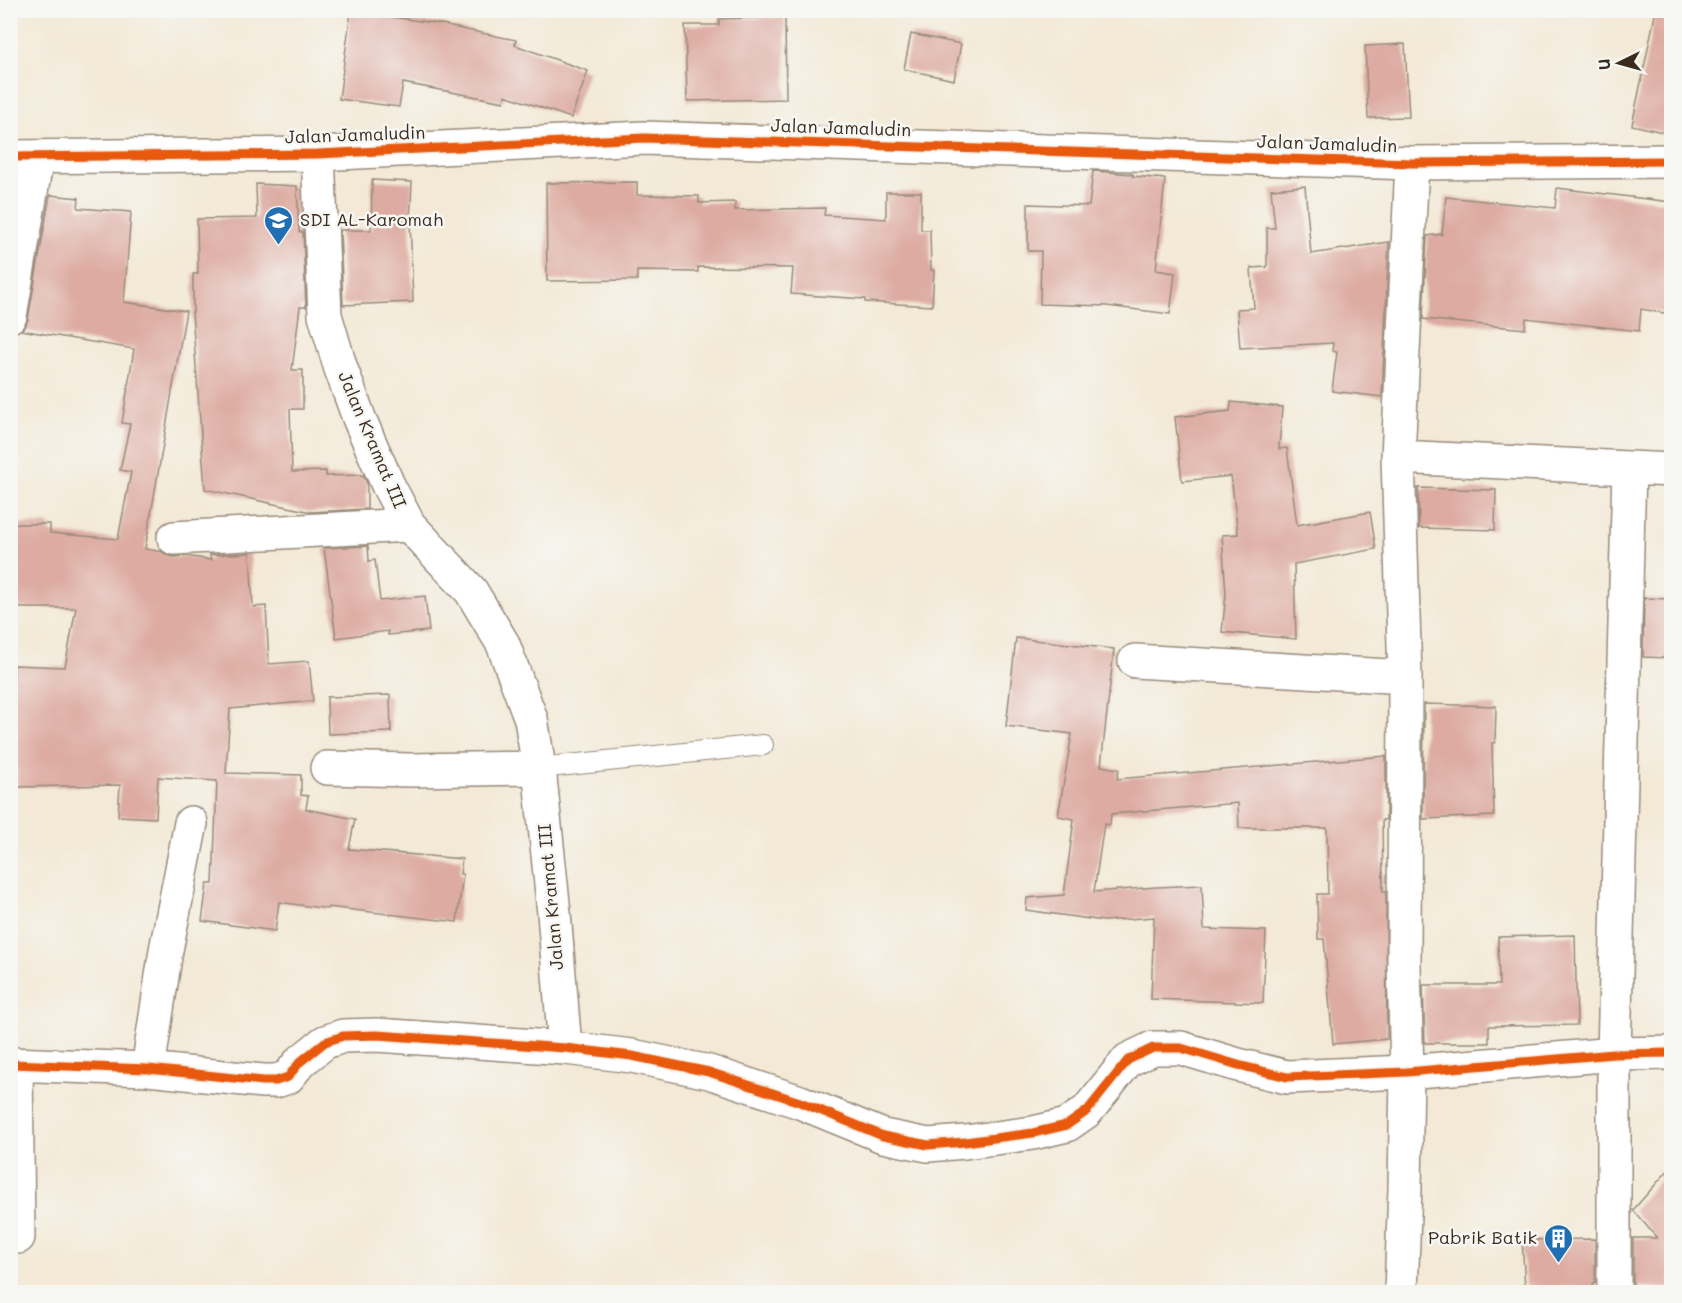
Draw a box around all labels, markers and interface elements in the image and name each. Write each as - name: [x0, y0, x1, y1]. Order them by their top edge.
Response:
- north arrow: [1589, 33, 1649, 93]
- text: U: [1593, 58, 1615, 71]
- street label: Jalan Jamaludin: [770, 113, 912, 141]
- street label: Jalan Jamaludin: [284, 120, 426, 148]
- street label: Jalan Jamaludin: [1256, 129, 1398, 157]
- school or university icon: SDI AL-Karomah: [263, 204, 295, 246]
- place label: SDI AL-Karomah: [300, 207, 443, 231]
- street label: Jalan Kramat III: [333, 367, 413, 512]
- street label: Jalan Kramat III: [532, 823, 568, 971]
- building icon: Pabrik Batik: [1542, 1222, 1574, 1264]
- place label: Pabrik Batik: [1428, 1225, 1537, 1249]

